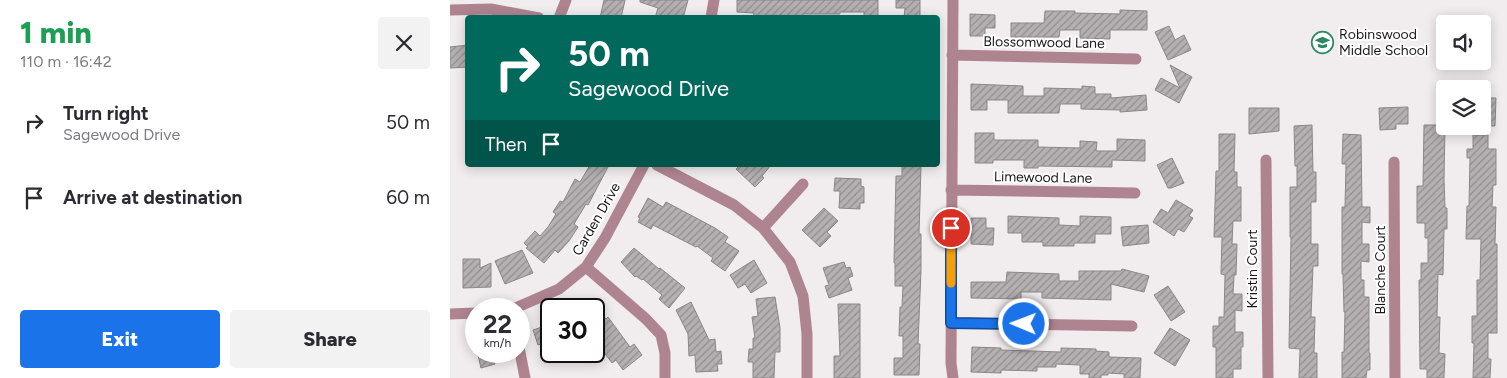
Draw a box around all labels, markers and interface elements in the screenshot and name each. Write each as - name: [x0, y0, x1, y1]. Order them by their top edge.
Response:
- text: 1 min: [20, 14, 92, 51]
- map controls: [1436, 15, 1491, 135]
- button: sound: [1436, 15, 1491, 70]
- button: close: [378, 17, 430, 69]
- place label: Robinswood Middle School: [1339, 26, 1428, 59]
- school or university icon: Robinswood Middle School: [1311, 30, 1335, 54]
- text: 50 m: [568, 33, 650, 75]
- street label: Blossomwood Lane: [983, 33, 1105, 52]
- icon: right: [485, 35, 550, 100]
- text: 110 m · 16:42: [20, 52, 112, 71]
- text: Sagewood Drive: [568, 75, 729, 102]
- button: layers: [1436, 80, 1491, 135]
- text: Turn right: [63, 102, 149, 125]
- icon: right: [20, 109, 48, 137]
- text: 50 m: [386, 111, 430, 134]
- text: Sagewood Drive: [63, 125, 180, 144]
- icon: arrive: [537, 130, 565, 158]
- text: Then: [485, 133, 527, 156]
- street label: Limewood Lane: [994, 168, 1093, 187]
- street label: Carden Drive: [569, 179, 624, 259]
- icon: arrive: [20, 184, 48, 212]
- text: Arrive at destination: [63, 186, 242, 209]
- text: 60 m: [386, 186, 430, 209]
- pin: [930, 207, 972, 249]
- icon: arrive: [937, 214, 965, 242]
- street label: Blanche Court: [1372, 225, 1389, 315]
- street label: Kristin Court: [1244, 230, 1261, 308]
- position arrow: [997, 297, 1049, 349]
- speed limit sign: 30: [540, 298, 605, 363]
- text: 22: [483, 309, 512, 339]
- button: Exit: [20, 310, 220, 368]
- button: Share: [230, 310, 430, 368]
- text: km/h: [484, 336, 511, 350]

